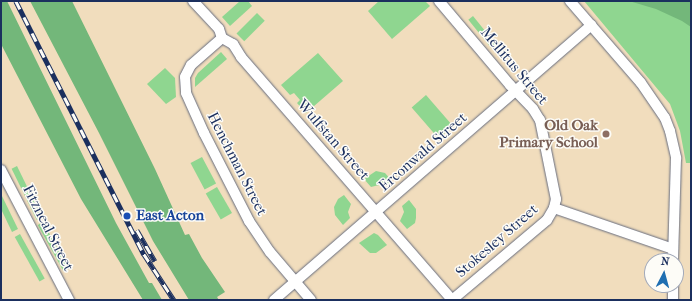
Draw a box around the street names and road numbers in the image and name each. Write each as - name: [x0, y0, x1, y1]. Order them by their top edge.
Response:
- street label: Mellitus Street: [476, 24, 552, 108]
- street label: Wulfstan Street: [293, 96, 373, 184]
- street label: Henchman Street: [203, 109, 271, 219]
- street label: Erconwald Street: [375, 109, 471, 195]
- street label: Fitzneal Street: [19, 182, 77, 274]
- street label: Stokesley Street: [452, 200, 542, 282]

